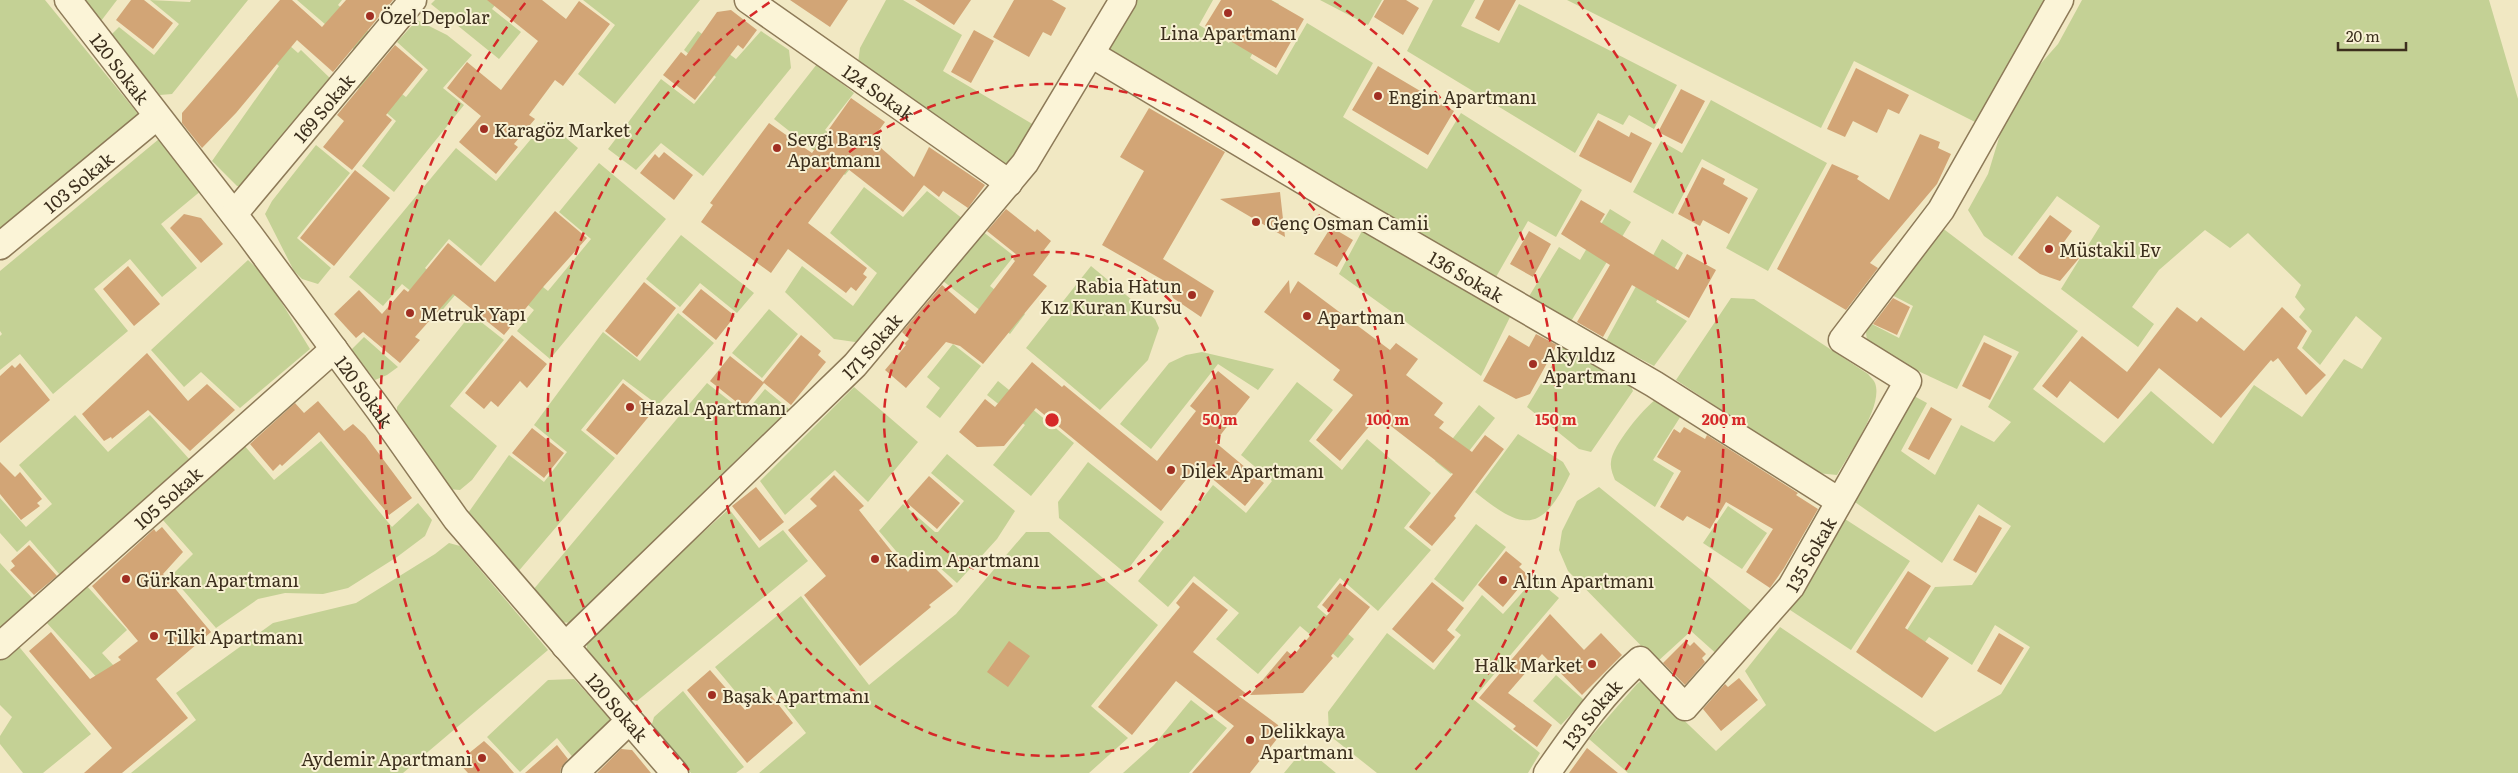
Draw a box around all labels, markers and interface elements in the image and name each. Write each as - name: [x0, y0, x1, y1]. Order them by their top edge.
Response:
- place label: Özel Depolar: [380, 3, 490, 30]
- marker: Lina Apartmanı: [1222, 7, 1234, 19]
- marker: Özel Depolar: [364, 10, 376, 22]
- place label: Lina Apartmanı: [1160, 19, 1296, 46]
- scale bar: [2338, 20, 2406, 52]
- text: 20 m: [2346, 24, 2380, 47]
- street label: 120 Sokak: [84, 27, 157, 110]
- street label: 124 Sokak: [837, 57, 921, 127]
- street label: 169 Sokak: [286, 66, 361, 148]
- place label: Engin Apartmanı: [1388, 83, 1537, 110]
- marker: Engin Apartmanı: [1372, 90, 1384, 102]
- place label: Karagöz Market: [494, 116, 631, 143]
- marker: Karagöz Market: [478, 123, 490, 135]
- place label: Sevgi Barış Apartmanı: [787, 125, 881, 173]
- marker: Sevgi Barış Apartmanı: [771, 142, 783, 154]
- street label: 103 Sokak: [37, 144, 119, 219]
- place label: Genç Osman Camii: [1266, 209, 1429, 236]
- marker: Genç Osman Camii: [1250, 216, 1262, 228]
- place label: Müstakil Ev: [2059, 236, 2161, 263]
- street label: 136 Sokak: [1424, 243, 1510, 309]
- marker: Müstakil Ev: [2043, 243, 2055, 255]
- place label: Rabia Hatun Kız Kuran Kursu: [1040, 272, 1182, 320]
- marker: Rabia Hatun Kız Kuran Kursu: [1186, 289, 1198, 301]
- place label: Metruk Yapı: [420, 300, 526, 327]
- place label: Apartman: [1317, 303, 1405, 330]
- street label: 171 Sokak: [835, 306, 908, 385]
- marker: Metruk Yapı: [404, 307, 416, 319]
- marker: Apartman: [1301, 310, 1313, 322]
- place label: Akyıldız Apartmanı: [1543, 341, 1637, 389]
- street label: 120 Sokak: [329, 350, 401, 433]
- marker: Akyıldız Apartmanı: [1527, 358, 1539, 370]
- place label: Hazal Apartmanı: [640, 394, 787, 421]
- marker: Hazal Apartmanı: [624, 401, 636, 413]
- text: 50 m: [1202, 407, 1238, 430]
- text: 100 m: [1367, 407, 1409, 430]
- text: 150 m: [1535, 407, 1577, 430]
- text: 200 m: [1702, 407, 1746, 430]
- centre of rings: [1043, 411, 1061, 429]
- place label: Dilek Apartmanı: [1181, 457, 1324, 484]
- street label: 105 Sokak: [127, 459, 208, 535]
- marker: Dilek Apartmanı: [1165, 464, 1177, 476]
- street label: 135 Sokak: [1778, 510, 1842, 596]
- place label: Kadim Apartmanı: [885, 546, 1040, 573]
- marker: Kadim Apartmanı: [869, 553, 881, 565]
- place label: Gürkan Apartmanı: [136, 566, 299, 593]
- place label: Altın Apartmanı: [1513, 567, 1654, 594]
- marker: Gürkan Apartmanı: [120, 573, 132, 585]
- marker: Altın Apartmanı: [1497, 574, 1509, 586]
- place label: Tilki Apartmanı: [164, 623, 303, 650]
- marker: Tilki Apartmanı: [148, 630, 160, 642]
- place label: Halk Market: [1474, 651, 1583, 678]
- marker: Halk Market: [1586, 658, 1598, 670]
- street label: 120 Sokak: [581, 666, 656, 748]
- street label: 133 Sokak: [1555, 672, 1628, 754]
- place label: Başak Apartmanı: [722, 682, 869, 709]
- marker: Başak Apartmanı: [706, 689, 718, 701]
- place label: Delikkaya Apartmanı: [1260, 717, 1354, 765]
- marker: Delikkaya Apartmanı: [1244, 734, 1256, 746]
- place label: Aydemir Apartmanı: [301, 745, 472, 772]
- marker: Aydemir Apartmanı: [476, 752, 488, 764]

